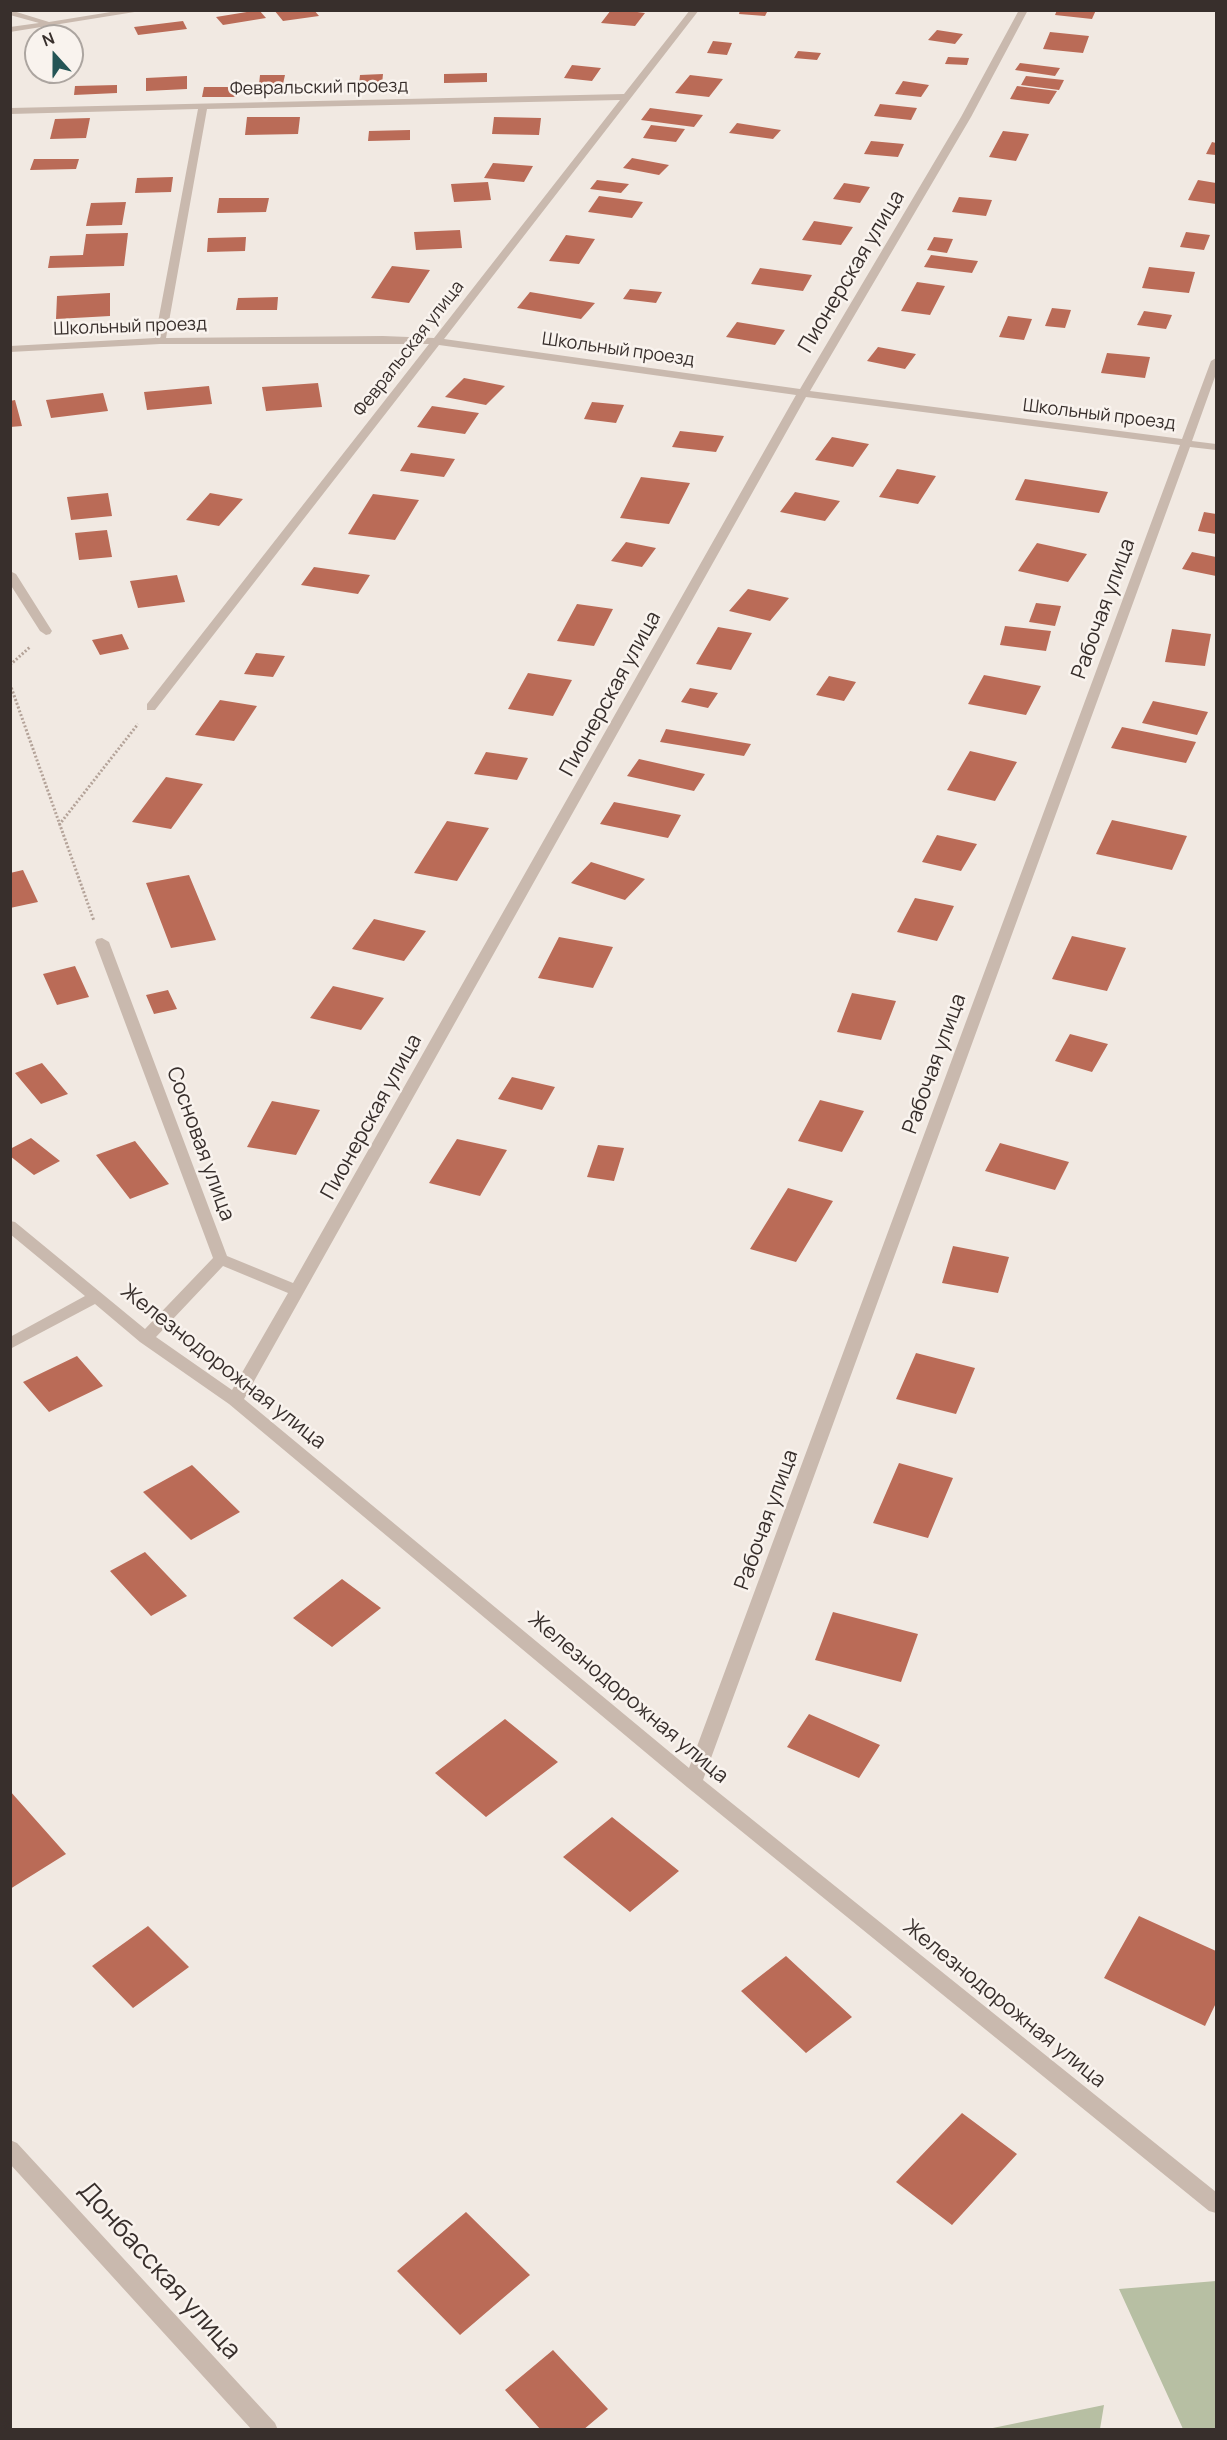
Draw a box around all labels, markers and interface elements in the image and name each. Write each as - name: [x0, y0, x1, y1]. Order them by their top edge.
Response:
- north arrow: [24, 24, 84, 84]
- text: N: [39, 27, 58, 51]
- street label: Февральский проезд: [230, 76, 408, 100]
- street label: Пионерская улица: [794, 186, 910, 358]
- street label: Февральская улица: [349, 277, 469, 421]
- street label: Школьный проезд: [53, 314, 207, 340]
- street label: Школьный проезд: [540, 329, 696, 371]
- street label: Школьный проезд: [1021, 395, 1177, 435]
- street label: Рабочая улица: [1067, 536, 1141, 682]
- street label: Пионерская улица: [555, 607, 667, 781]
- street label: Рабочая улица: [898, 991, 972, 1137]
- street label: Пионерская улица: [316, 1030, 428, 1204]
- street label: Сосновая улица: [160, 1064, 240, 1224]
- street label: Железнодорожная улица: [115, 1279, 331, 1455]
- street label: Рабочая улица: [730, 1447, 804, 1593]
- street label: Железнодорожная улица: [523, 1607, 733, 1789]
- street label: Железнодорожная улица: [898, 1915, 1110, 2093]
- street label: Донбасская улица: [71, 2176, 247, 2366]

